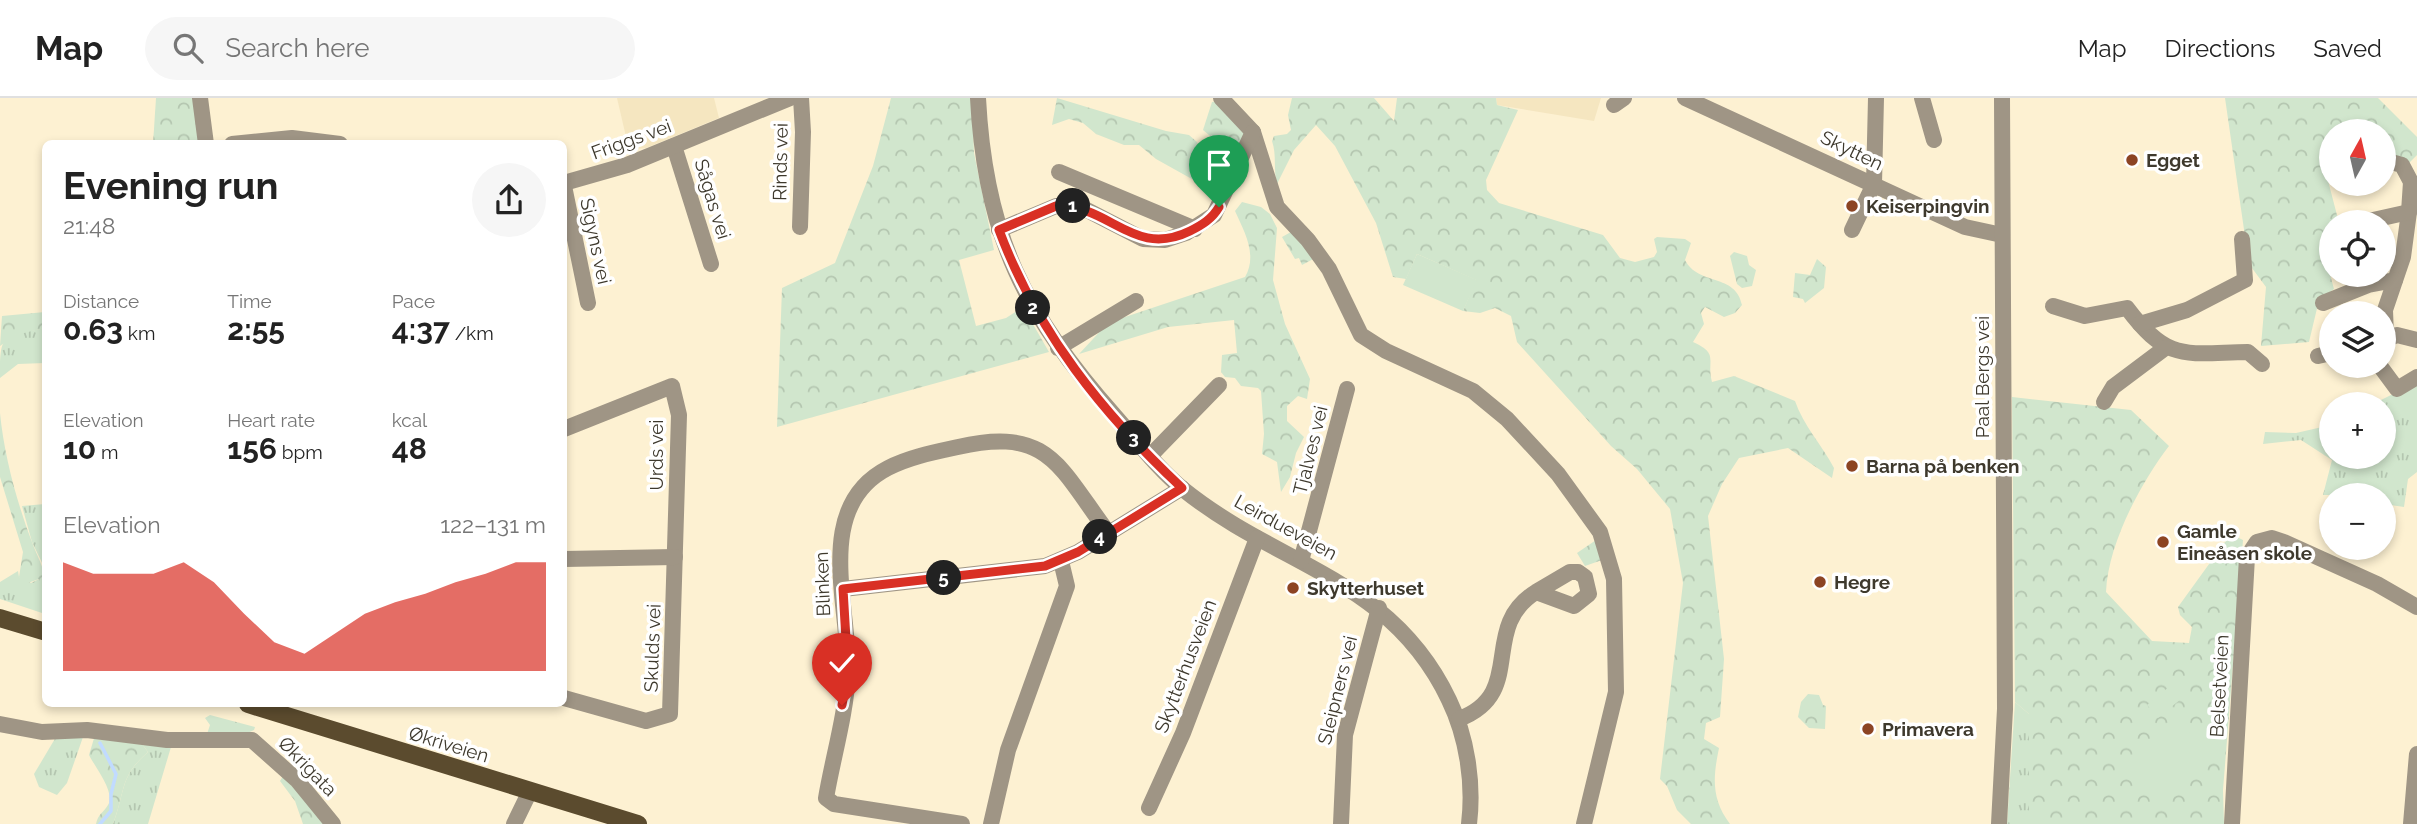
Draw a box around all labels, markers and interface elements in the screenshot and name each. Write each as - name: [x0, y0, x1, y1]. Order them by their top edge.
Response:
- search box: [145, 17, 635, 80]
- text: Map: [35, 29, 103, 68]
- icon: search: [169, 29, 207, 67]
- text: Search here: [225, 33, 370, 63]
- text: Map: [2078, 34, 2127, 63]
- text: Directions: [2165, 34, 2275, 63]
- text: Saved: [2313, 34, 2382, 63]
- street label: Friggs vei: [588, 114, 674, 164]
- north arrow: [2319, 119, 2396, 196]
- map controls: [2319, 119, 2396, 560]
- street label: Rinds vei: [768, 123, 792, 201]
- street label: Skytten: [1817, 125, 1887, 175]
- pin: [1189, 135, 1249, 207]
- icon: arrive: [1200, 146, 1238, 184]
- place label: Egget: [2146, 149, 2201, 171]
- marker: Egget: [2124, 152, 2140, 168]
- street label: Sågas vei: [690, 156, 736, 242]
- text: Evening run: [63, 163, 278, 208]
- button: share: [472, 163, 546, 237]
- pin: 1: [1056, 188, 1090, 224]
- text: 1: [1068, 194, 1077, 216]
- place label: Keiserpingvin: [1866, 195, 1990, 217]
- street label: Sigyns vei: [576, 196, 616, 286]
- marker: Keiserpingvin: [1844, 198, 1860, 214]
- button: locate: [2319, 210, 2396, 287]
- text: 21:48: [63, 212, 115, 239]
- text: Distance: [63, 290, 139, 312]
- text: Time: [227, 290, 272, 312]
- text: Pace: [392, 290, 435, 312]
- pin: 2: [1016, 290, 1050, 326]
- text: 2: [1027, 296, 1038, 318]
- button: layers: [2319, 301, 2396, 378]
- text: 0.63: [63, 312, 123, 347]
- text: 2:55: [227, 312, 285, 347]
- text: 4:37: [392, 312, 450, 347]
- street label: Paal Bergs vei: [1971, 316, 1993, 438]
- text: km: [123, 322, 155, 344]
- text: /km: [450, 322, 494, 344]
- button: +: [2319, 392, 2396, 469]
- street label: Tjalves vei: [1288, 403, 1332, 497]
- text: Elevation: [63, 409, 144, 431]
- text: Heart rate: [227, 409, 315, 431]
- text: kcal: [392, 409, 427, 431]
- street label: Urds vei: [645, 419, 667, 491]
- pin: 3: [1116, 420, 1152, 456]
- text: 3: [1128, 426, 1139, 448]
- text: 10: [63, 431, 96, 466]
- text: 156: [227, 431, 277, 466]
- text: 48: [392, 431, 427, 466]
- text: m: [96, 441, 119, 463]
- text: bpm: [277, 441, 323, 463]
- place label: Barna på benken: [1866, 455, 2020, 477]
- marker: Barna på benken: [1844, 458, 1860, 474]
- button: −: [2319, 483, 2396, 560]
- street label: Leirdueveien: [1231, 490, 1341, 564]
- text: Elevation: [63, 511, 161, 538]
- text: 122–131 m: [440, 511, 546, 538]
- pin: 4: [1082, 520, 1118, 555]
- place label: Gamle Eineåsen skole: [2177, 520, 2312, 564]
- text: 4: [1094, 525, 1105, 547]
- marker: Gamle Eineåsen skole: [2155, 534, 2171, 550]
- street label: Blinken: [810, 551, 834, 617]
- pin: 5: [926, 560, 962, 596]
- text: 5: [938, 566, 949, 588]
- place label: Hegre: [1834, 571, 1890, 593]
- marker: Hegre: [1812, 574, 1828, 590]
- place label: Skytterhuset: [1307, 577, 1425, 599]
- marker: Skytterhuset: [1285, 580, 1301, 596]
- street label: Skytterhusveien: [1149, 596, 1221, 736]
- street label: Skulds vei: [639, 603, 665, 693]
- pin: [812, 633, 872, 705]
- street label: Sleipners vei: [1313, 633, 1361, 747]
- street label: Belsetveien: [2205, 634, 2233, 738]
- icon: check: [823, 644, 861, 682]
- place label: Primavera: [1882, 718, 1974, 740]
- street label: Økriveien: [406, 721, 492, 767]
- marker: Primavera: [1860, 721, 1876, 737]
- street label: Økrigata: [274, 732, 342, 800]

